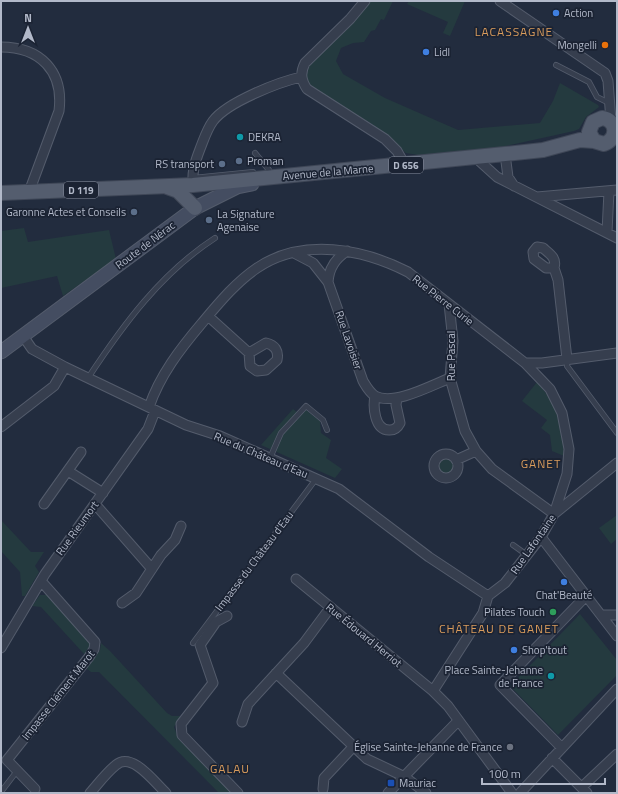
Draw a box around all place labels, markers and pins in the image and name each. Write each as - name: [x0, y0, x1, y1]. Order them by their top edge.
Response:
- place label: Action: [564, 5, 593, 21]
- marker: Action: [551, 8, 561, 18]
- place label: Mongelli: [557, 37, 597, 53]
- marker: Mongelli: [600, 40, 610, 50]
- place label: Lidl: [434, 44, 450, 60]
- marker: Lidl: [421, 47, 431, 57]
- place label: DEKRA: [248, 129, 281, 145]
- marker: DEKRA: [235, 132, 245, 142]
- place label: Proman: [247, 153, 284, 169]
- place label: RS transport: [155, 156, 214, 172]
- marker: Proman: [234, 156, 244, 166]
- marker: RS transport: [217, 159, 227, 169]
- place label: Garonne Actes et Conseils: [6, 204, 126, 220]
- place label: La Signature Agenaise: [217, 206, 275, 235]
- marker: Garonne Actes et Conseils: [129, 207, 139, 217]
- marker: La Signature Agenaise: [204, 215, 214, 225]
- marker: Chat'Beauté: [559, 577, 569, 587]
- place label: Chat'Beauté: [536, 587, 593, 603]
- place label: Pilates Touch: [484, 604, 545, 620]
- marker: Pilates Touch: [548, 607, 558, 617]
- place label: Shop'tout: [522, 642, 567, 658]
- marker: Shop'tout: [509, 645, 519, 655]
- place label: Place Sainte-Jehanne de France: [445, 662, 543, 691]
- marker: Place Sainte-Jehanne de France: [546, 671, 556, 681]
- place label: Église Sainte-Jehanne de France: [354, 739, 502, 755]
- marker: Église Sainte-Jehanne de France: [505, 742, 515, 752]
- place label: Mauriac: [399, 775, 436, 791]
- marker: Mauriac: [386, 778, 396, 788]

